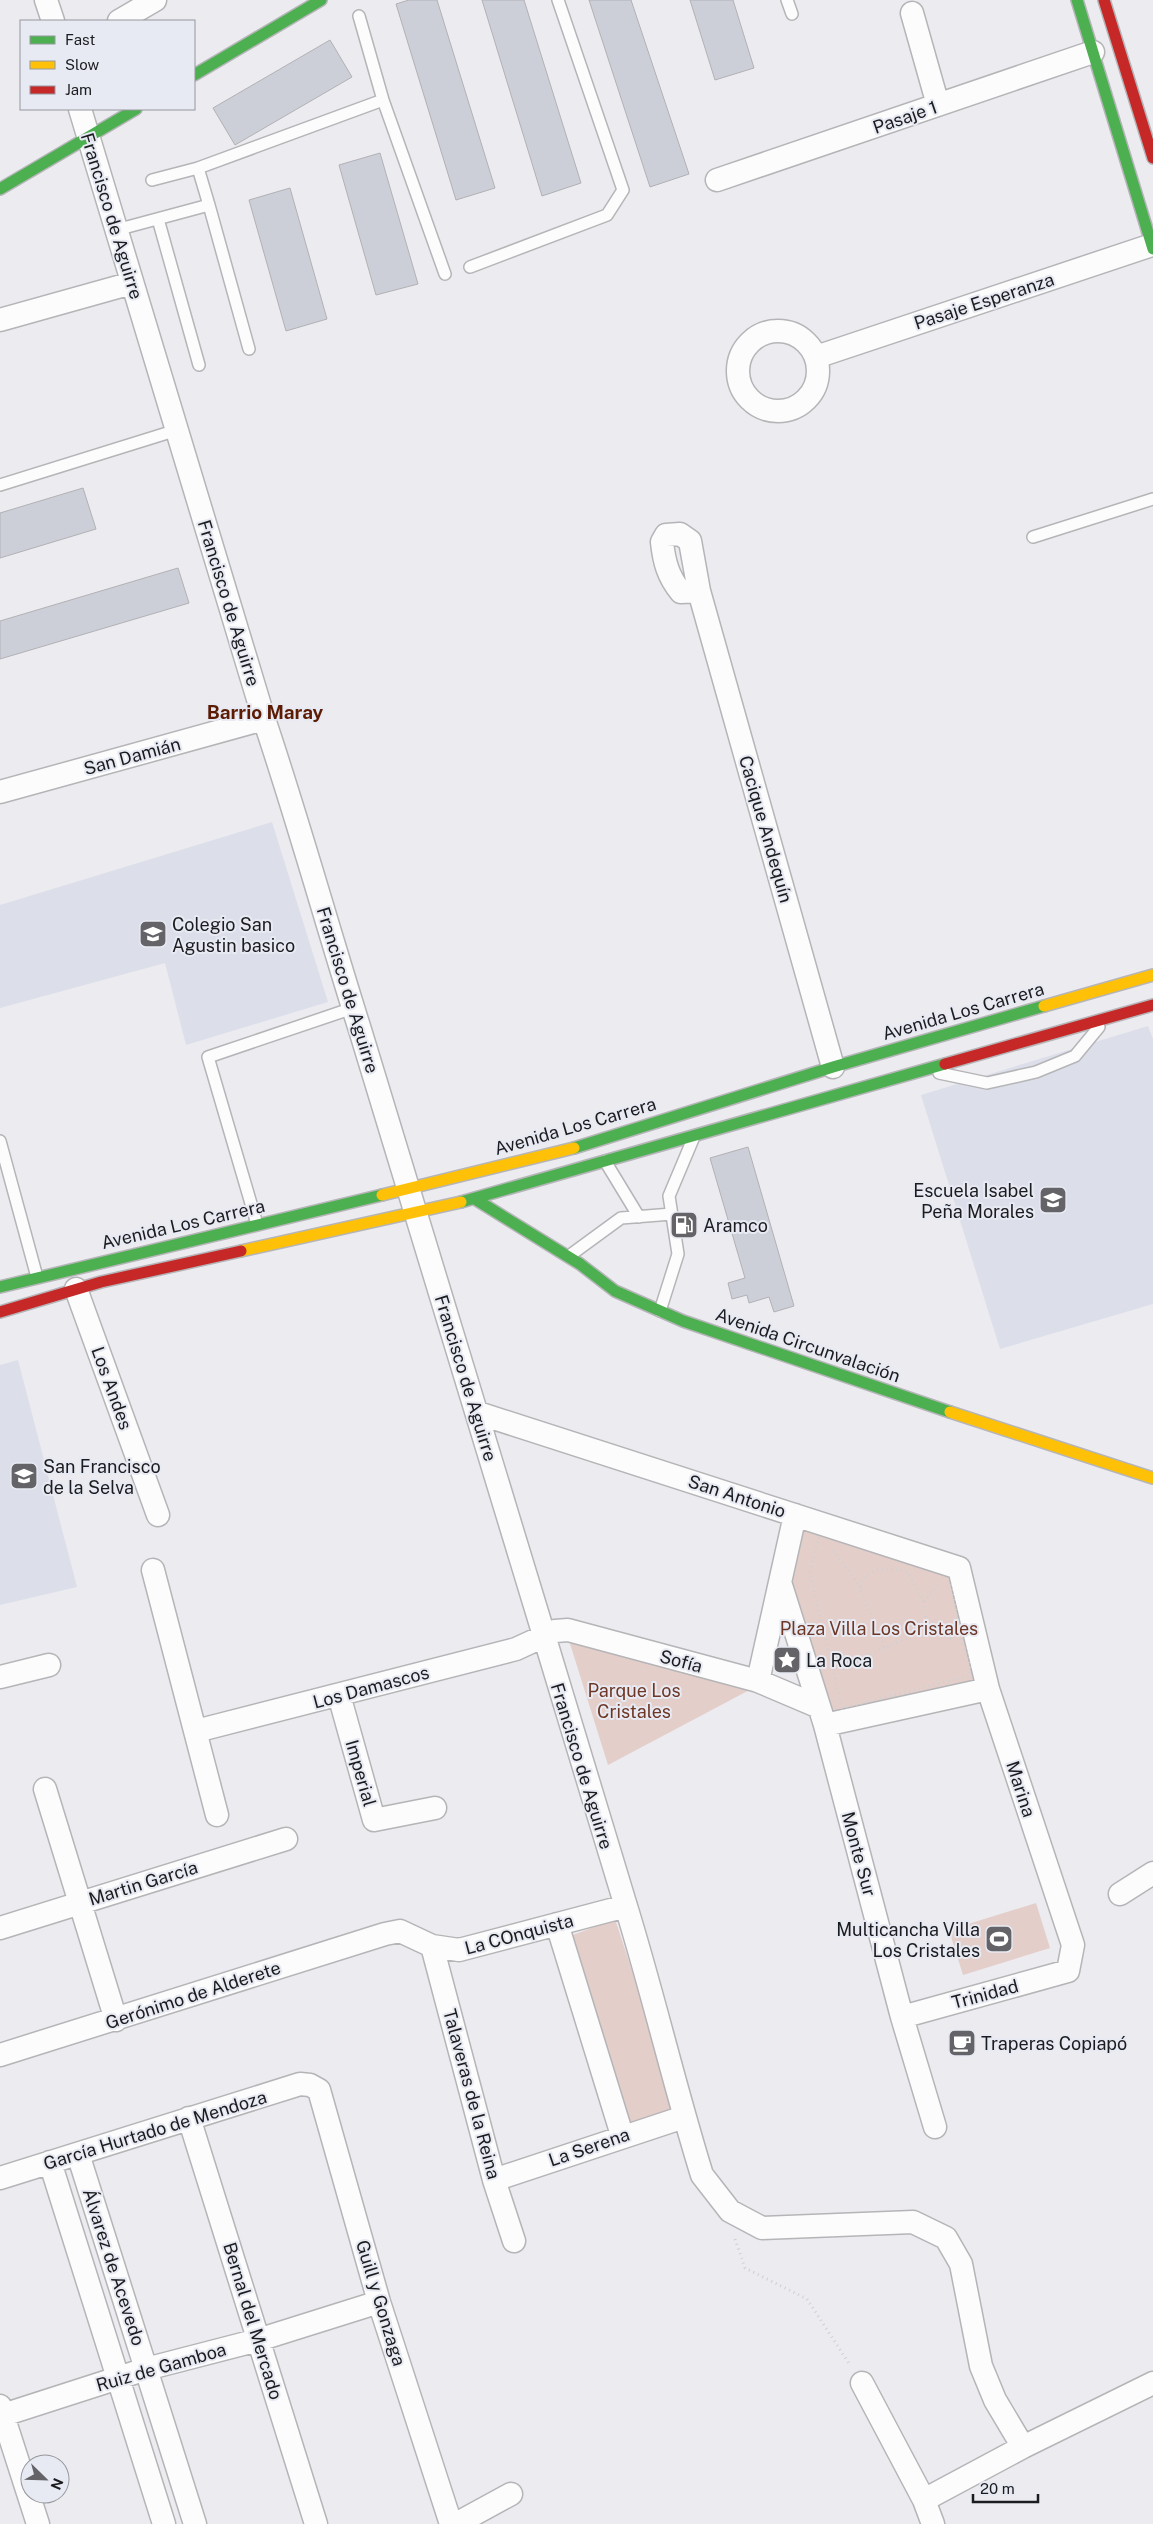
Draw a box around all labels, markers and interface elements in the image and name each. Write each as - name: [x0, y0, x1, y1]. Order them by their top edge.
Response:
- legend: [20, 20, 195, 110]
- text: Fast: [65, 31, 95, 48]
- text: Slow: [65, 56, 100, 73]
- text: Jam: [65, 81, 92, 98]
- street label: Pasaje 1: [870, 96, 940, 138]
- street label: Francisco de Aguirre: [77, 130, 147, 302]
- street label: Pasaje Esperanza: [911, 268, 1057, 334]
- street label: Francisco de Aguirre: [194, 517, 264, 689]
- district label: Barrio Maray: [207, 701, 324, 723]
- street label: San Damián: [81, 733, 183, 779]
- street label: Cacique Andequín: [735, 753, 797, 905]
- street label: Francisco de Aguirre: [313, 904, 383, 1076]
- place label: Colegio San Agustin basico: [172, 914, 295, 956]
- school or university icon: Colegio San Agustin basico: [138, 919, 168, 949]
- street label: Avenida Los Carrera: [880, 978, 1046, 1044]
- street label: Avenida Los Carrera: [492, 1093, 658, 1159]
- place label: Escuela Isabel Peña Morales: [913, 1180, 1034, 1222]
- school or university icon: Escuela Isabel Peña Morales: [1038, 1185, 1068, 1215]
- street label: Avenida Los Carrera: [99, 1195, 267, 1253]
- fuel station icon: Aramco: [669, 1210, 699, 1240]
- place label: Aramco: [703, 1215, 768, 1236]
- street label: Francisco de Aguirre: [431, 1292, 501, 1464]
- street label: Avenida Circunvalación: [713, 1304, 903, 1386]
- street label: Los Andes: [87, 1344, 137, 1432]
- place label: San Francisco de la Selva: [43, 1456, 161, 1498]
- school or university icon: San Francisco de la Selva: [9, 1461, 39, 1491]
- street label: San Antonio: [686, 1470, 788, 1522]
- park label: Plaza Villa Los Cristales: [780, 1618, 978, 1639]
- street label: Sofía: [657, 1645, 705, 1677]
- place icon: La Roca: [772, 1645, 802, 1675]
- place label: La Roca: [806, 1650, 872, 1671]
- street label: Los Damascos: [311, 1661, 431, 1713]
- street label: Francisco de Aguirre: [547, 1680, 617, 1852]
- park label: Parque Los Cristales: [587, 1680, 681, 1722]
- street label: Imperial: [341, 1737, 381, 1809]
- street label: Marina: [1002, 1758, 1040, 1820]
- street label: Monte Sur: [838, 1809, 880, 1899]
- street label: Martin García: [86, 1856, 200, 1910]
- street label: La COnquista: [462, 1909, 576, 1959]
- place label: Multicancha Villa Los Cristales: [836, 1919, 980, 1961]
- sports icon: Multicancha Villa Los Cristales: [984, 1924, 1014, 1954]
- street label: Gerónimo de Alderete: [103, 1957, 283, 2033]
- street label: Trinidad: [949, 1975, 1021, 2013]
- street label: Talaveras de la Reina: [439, 2007, 505, 2181]
- cafe icon: Traperas Copiapó: [947, 2028, 977, 2058]
- place label: Traperas Copiapó: [981, 2033, 1127, 2054]
- street label: García Hurtado de Mendoza: [41, 2086, 269, 2174]
- street label: La Serena: [546, 2123, 632, 2171]
- street label: Álvarez de Acevedo: [79, 2186, 150, 2348]
- street label: Guill y Gonzaga: [352, 2238, 410, 2368]
- street label: Bernal del Mercado: [219, 2240, 287, 2402]
- street label: Ruiz de Gamboa: [93, 2338, 229, 2396]
- north arrow: [20, 2454, 70, 2504]
- scale bar: [973, 2472, 1038, 2504]
- text: N: [47, 2476, 66, 2492]
- text: 20 m: [980, 2480, 1015, 2497]

